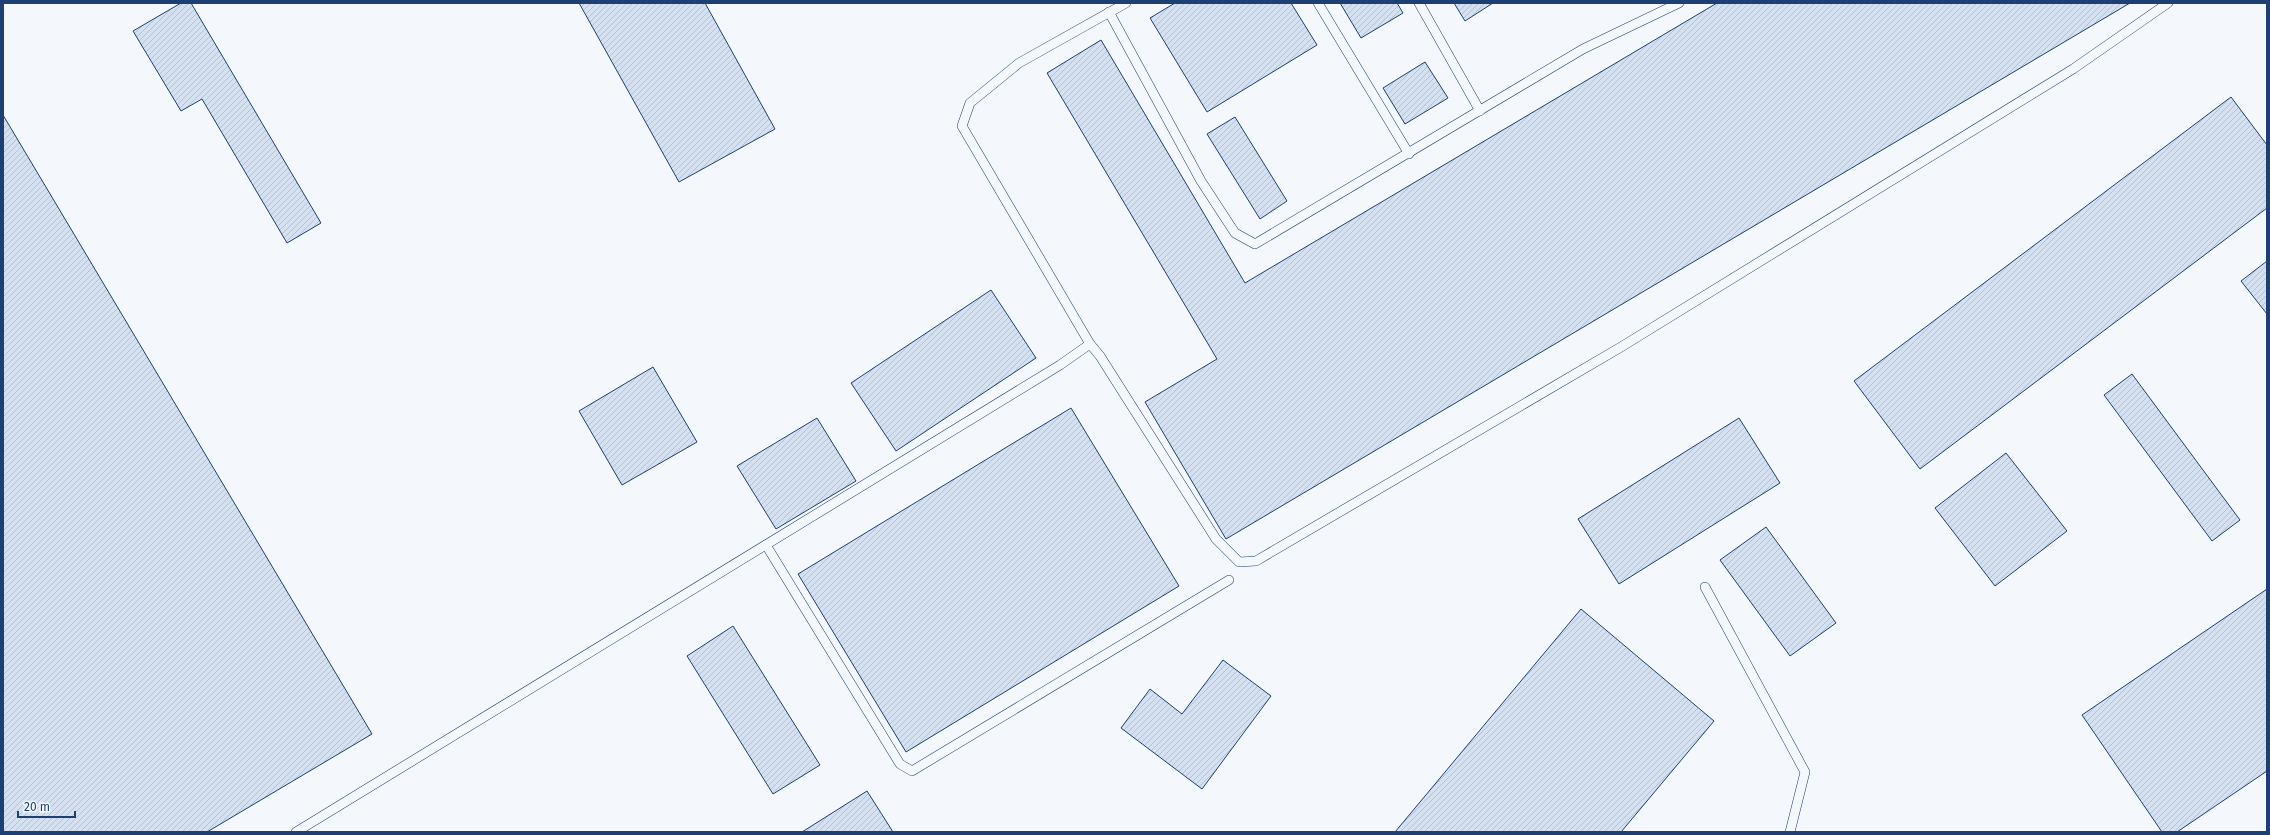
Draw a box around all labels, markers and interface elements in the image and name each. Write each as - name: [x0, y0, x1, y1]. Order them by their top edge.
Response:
- scale bar: [18, 793, 75, 819]
- text: 20 m: [24, 800, 50, 814]

